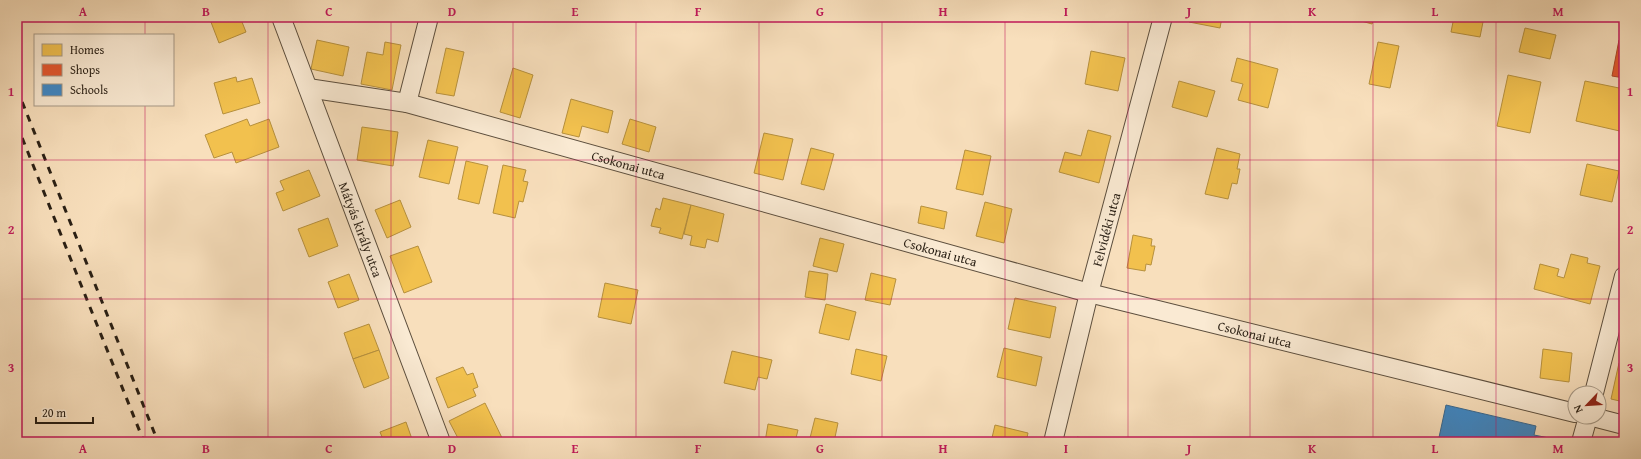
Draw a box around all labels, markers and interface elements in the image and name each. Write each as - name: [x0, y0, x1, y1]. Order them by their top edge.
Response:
- text: A: [79, 2, 88, 21]
- text: B: [202, 2, 210, 21]
- text: C: [325, 2, 333, 21]
- text: D: [448, 2, 456, 21]
- text: E: [572, 2, 579, 21]
- text: F: [695, 2, 702, 21]
- text: G: [816, 2, 824, 21]
- text: H: [938, 2, 948, 21]
- text: I: [1064, 2, 1068, 21]
- text: J: [1185, 2, 1192, 21]
- text: K: [1308, 2, 1317, 21]
- text: L: [1432, 2, 1439, 21]
- text: M: [1552, 2, 1564, 21]
- legend: [34, 34, 174, 106]
- text: Homes: [70, 41, 105, 58]
- text: Shops: [70, 61, 100, 78]
- text: Schools: [70, 81, 108, 98]
- text: 1: [8, 82, 14, 101]
- text: 1: [1627, 82, 1633, 101]
- street label: Csokonai utca: [589, 146, 668, 185]
- street label: Mátyás király utca: [334, 179, 387, 281]
- street label: Felvidéki utca: [1088, 190, 1126, 269]
- text: 2: [8, 220, 15, 239]
- text: 2: [1627, 220, 1634, 239]
- street label: Csokonai utca: [902, 233, 980, 272]
- street label: Csokonai utca: [1216, 316, 1295, 353]
- text: 3: [8, 358, 14, 377]
- text: 3: [1627, 358, 1633, 377]
- north arrow: [1567, 385, 1607, 425]
- scale bar: [36, 399, 93, 425]
- text: N: [1569, 402, 1587, 416]
- text: 20 m: [42, 404, 66, 421]
- text: A: [79, 439, 88, 458]
- text: B: [202, 439, 210, 458]
- text: C: [325, 439, 333, 458]
- text: D: [448, 439, 456, 458]
- text: E: [572, 439, 579, 458]
- text: F: [695, 439, 702, 458]
- text: G: [816, 439, 824, 458]
- text: H: [938, 439, 948, 458]
- text: I: [1064, 439, 1068, 458]
- text: J: [1185, 439, 1192, 458]
- text: K: [1308, 439, 1317, 458]
- text: L: [1432, 439, 1439, 458]
- text: M: [1552, 439, 1564, 458]

